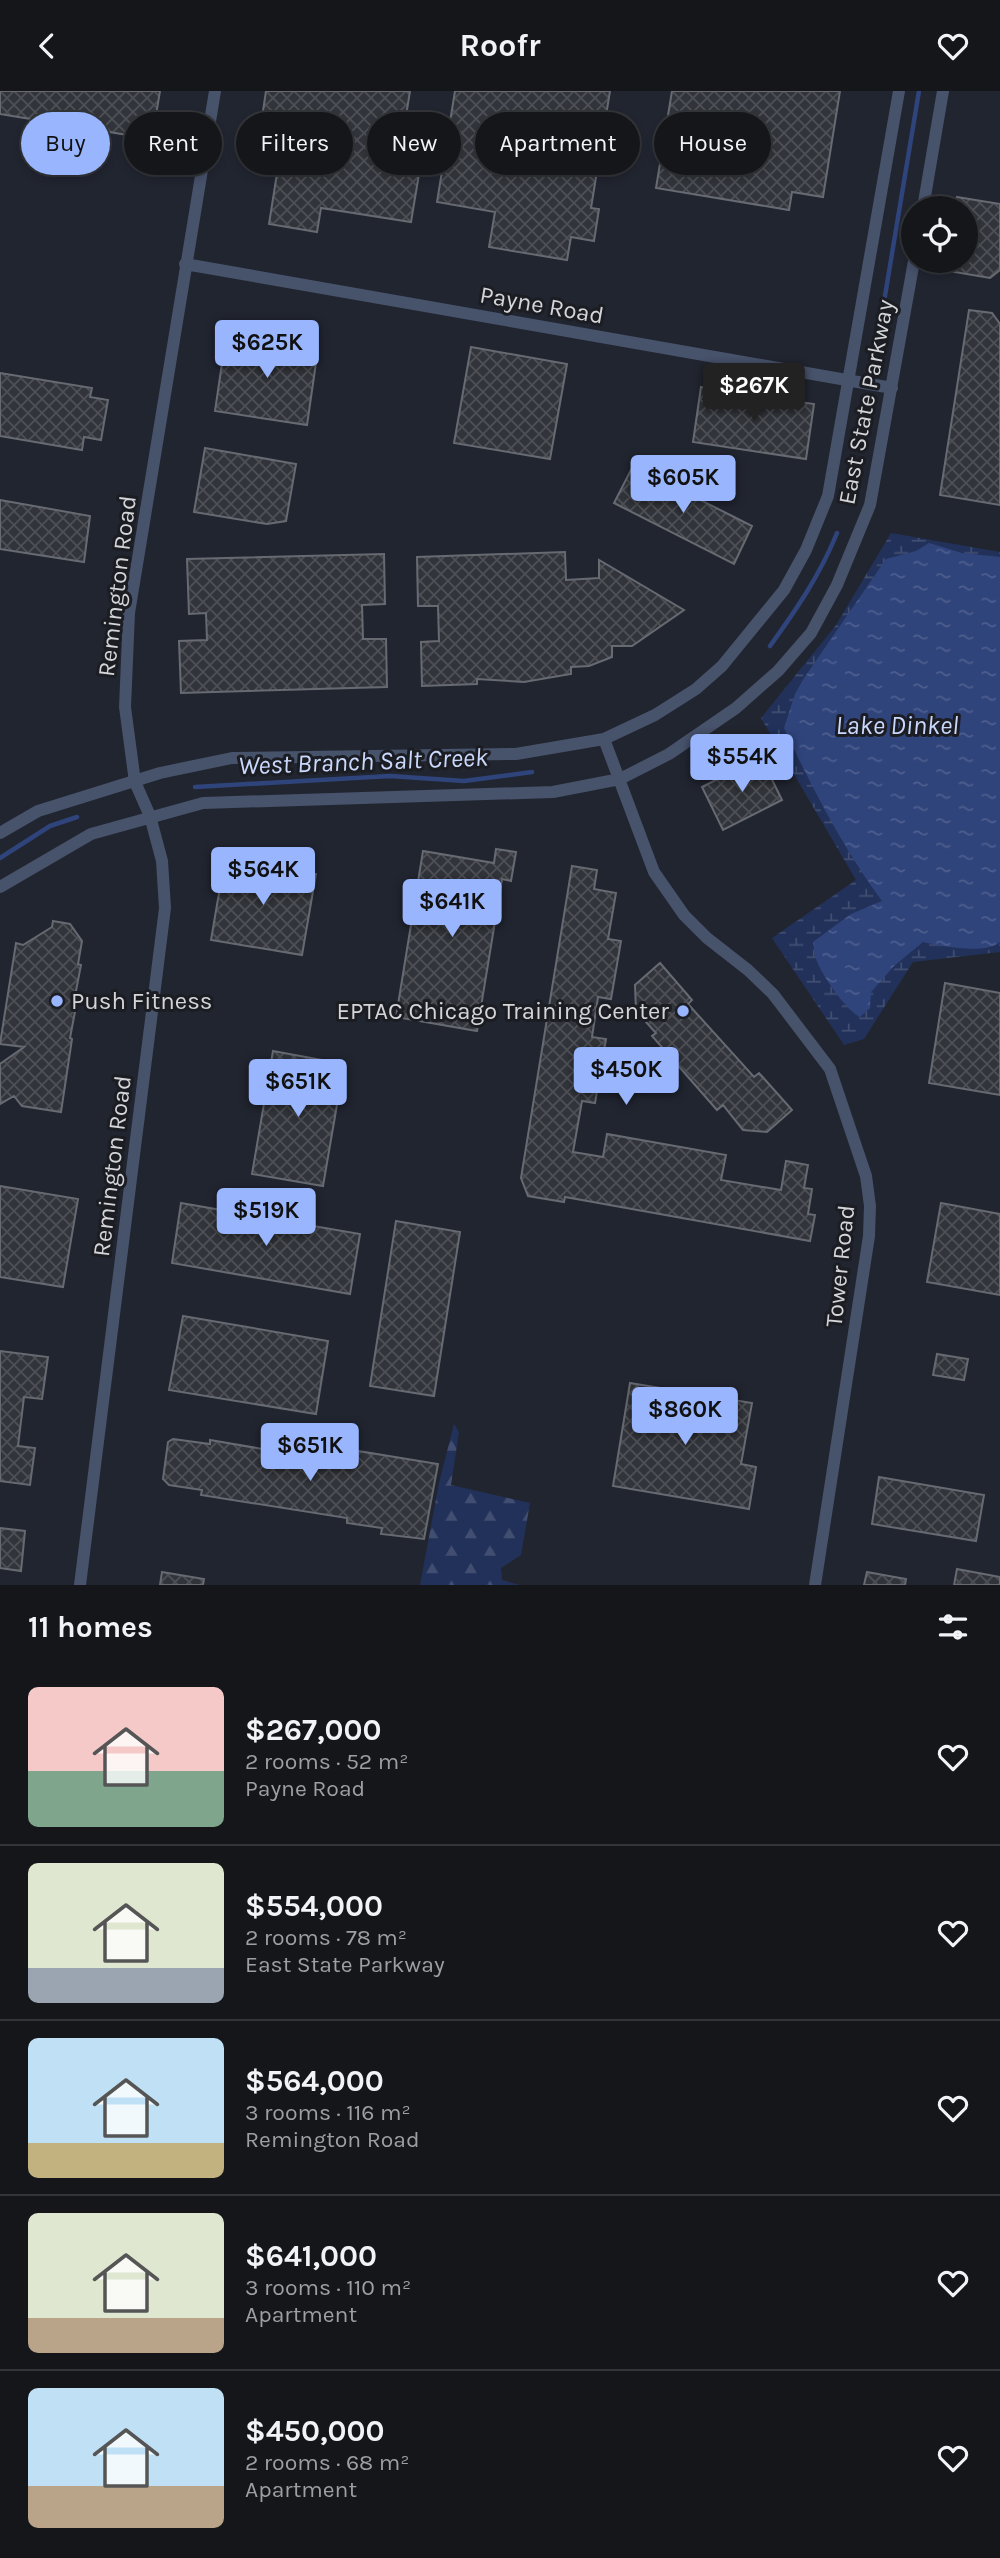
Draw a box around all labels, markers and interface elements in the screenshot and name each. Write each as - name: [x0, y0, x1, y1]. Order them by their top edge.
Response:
- icon: back: [28, 27, 66, 65]
- text: Roofr: [459, 27, 541, 64]
- icon: heart: [934, 27, 972, 65]
- chip: Buy: [21, 112, 110, 175]
- chip: Rent: [124, 112, 222, 175]
- chip: Filters: [236, 112, 353, 175]
- chip: New: [367, 112, 461, 175]
- chip: Apartment: [475, 112, 640, 175]
- chip: House: [654, 112, 771, 175]
- map controls: [901, 196, 978, 273]
- button: locate: [901, 196, 978, 273]
- street label: Payne Road: [478, 280, 606, 330]
- street label: East State Parkway: [832, 297, 900, 507]
- pin: $625K: [218, 321, 316, 380]
- text: $625K: [231, 329, 303, 356]
- pin: $267K: [705, 363, 803, 423]
- text: $267K: [719, 372, 789, 399]
- pin: $605K: [634, 455, 732, 515]
- text: $605K: [647, 464, 719, 491]
- street label: Remington Road: [92, 494, 142, 678]
- water label: Lake Dinkel: [835, 710, 959, 741]
- pin: $554K: [693, 735, 791, 794]
- water label: West Branch Salt Creek: [238, 742, 489, 781]
- text: $554K: [706, 743, 778, 770]
- pin: $564K: [214, 847, 312, 907]
- text: $564K: [227, 856, 299, 883]
- pin: $641K: [403, 879, 501, 939]
- text: $641K: [419, 888, 485, 915]
- place label: Push Fitness: [71, 987, 212, 1015]
- marker: Push Fitness: [49, 993, 65, 1009]
- place label: EPTAC Chicago Training Center: [336, 997, 669, 1025]
- marker: EPTAC Chicago Training Center: [675, 1003, 691, 1019]
- pin: $450K: [577, 1047, 675, 1107]
- text: $450K: [590, 1056, 662, 1083]
- pin: $651K: [249, 1059, 347, 1119]
- text: $651K: [265, 1068, 331, 1095]
- street label: Remington Road: [87, 1074, 137, 1258]
- pin: $519K: [217, 1189, 315, 1248]
- text: $519K: [233, 1197, 299, 1224]
- street label: Tower Road: [820, 1204, 860, 1328]
- pin: $860K: [636, 1387, 734, 1447]
- text: $860K: [648, 1396, 722, 1423]
- pin: $651K: [261, 1423, 359, 1483]
- text: $651K: [277, 1432, 343, 1459]
- icon: filters: [934, 1608, 972, 1646]
- text: 11 homes: [28, 1609, 153, 1645]
- text: $267,000: [245, 1712, 381, 1748]
- icon: home: [84, 1715, 168, 1799]
- icon: heart: [934, 1738, 972, 1776]
- text: 2 rooms · 52 m²: [245, 1748, 408, 1775]
- text: Payne Road: [245, 1775, 365, 1802]
- text: $554,000: [245, 1888, 383, 1924]
- icon: home: [84, 1891, 168, 1975]
- icon: heart: [934, 1914, 972, 1952]
- text: 2 rooms · 78 m²: [245, 1924, 407, 1951]
- text: East State Parkway: [245, 1951, 445, 1978]
- text: $564,000: [245, 2063, 384, 2099]
- icon: home: [84, 2066, 168, 2150]
- icon: heart: [934, 2089, 972, 2127]
- text: 3 rooms · 116 m²: [245, 2099, 411, 2126]
- text: Remington Road: [245, 2126, 420, 2153]
- text: $641,000: [245, 2238, 377, 2274]
- icon: home: [84, 2241, 168, 2325]
- icon: heart: [934, 2264, 972, 2302]
- text: 3 rooms · 110 m²: [245, 2274, 411, 2301]
- text: Apartment: [245, 2301, 357, 2328]
- text: $450,000: [245, 2413, 384, 2449]
- icon: home: [84, 2416, 168, 2500]
- icon: heart: [934, 2439, 972, 2477]
- text: 2 rooms · 68 m²: [245, 2449, 409, 2476]
- text: Apartment: [245, 2476, 357, 2503]

